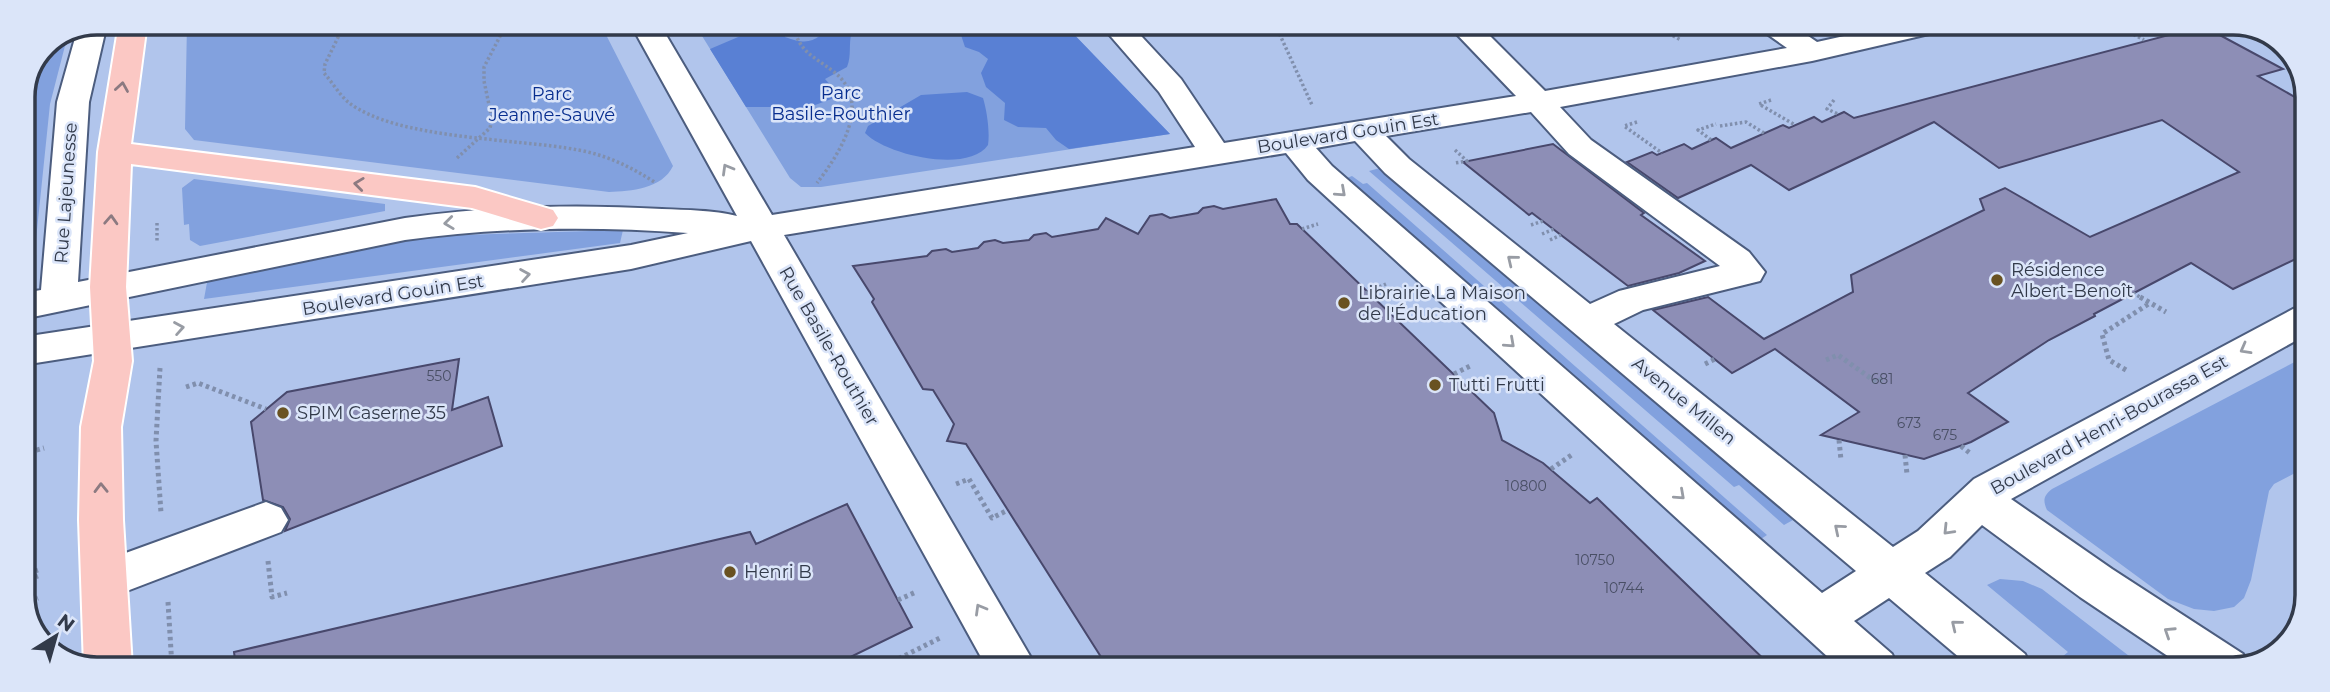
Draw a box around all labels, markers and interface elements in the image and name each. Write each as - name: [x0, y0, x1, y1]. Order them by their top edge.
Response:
- one-way arrow: [114, 81, 129, 93]
- park label: Parc Basile-Routhier: [771, 82, 911, 125]
- park label: Parc Jeanne-Sauvé: [488, 83, 615, 126]
- street label: Boulevard Gouin Est: [1256, 108, 1440, 158]
- street label: Rue Lajeunesse: [50, 122, 82, 264]
- one-way arrow: [722, 163, 735, 176]
- one-way arrow: [353, 177, 365, 192]
- one-way arrow: [1333, 183, 1346, 196]
- one-way arrow: [103, 214, 118, 225]
- one-way arrow: [443, 215, 454, 230]
- one-way arrow: [1507, 256, 1520, 268]
- place label: Résidence Albert-Benoît: [2011, 259, 2133, 302]
- street label: Rue Basile-Routhier: [774, 263, 884, 429]
- one-way arrow: [519, 268, 531, 283]
- street label: Boulevard Gouin Est: [301, 270, 485, 320]
- marker: Résidence Albert-Benoît: [1989, 272, 2005, 288]
- place label: Librairie La Maison de l'Éducation: [1358, 282, 1526, 325]
- marker: Librairie La Maison de l'Éducation: [1336, 295, 1352, 311]
- one-way arrow: [173, 321, 185, 336]
- one-way arrow: [1502, 335, 1515, 347]
- one-way arrow: [2240, 341, 2253, 354]
- street label: Boulevard Henri-Bourassa Est: [1987, 350, 2231, 500]
- street label: Avenue Millen: [1628, 352, 1740, 450]
- house number: 550: [426, 367, 452, 385]
- house number: 681: [1871, 370, 1893, 388]
- place label: Tutti Frutti: [1449, 374, 1545, 396]
- marker: Tutti Frutti: [1427, 377, 1443, 393]
- place label: SPIM Caserne 35: [297, 402, 446, 424]
- marker: SPIM Caserne 35: [275, 405, 291, 421]
- house number: 673: [1897, 414, 1921, 432]
- house number: 675: [1933, 426, 1957, 444]
- house number: 10800: [1505, 477, 1547, 495]
- one-way arrow: [93, 482, 108, 493]
- one-way arrow: [1672, 487, 1685, 499]
- one-way arrow: [1943, 522, 1956, 535]
- one-way arrow: [1834, 525, 1847, 537]
- house number: 10750: [1575, 551, 1615, 569]
- place label: Henri B: [744, 561, 812, 583]
- marker: Henri B: [722, 564, 738, 580]
- house number: 10744: [1604, 579, 1645, 597]
- north arrow: [21, 601, 91, 671]
- one-way arrow: [975, 603, 988, 616]
- text: N: [53, 609, 79, 637]
- one-way arrow: [1951, 621, 1964, 633]
- one-way arrow: [2164, 628, 2177, 640]

